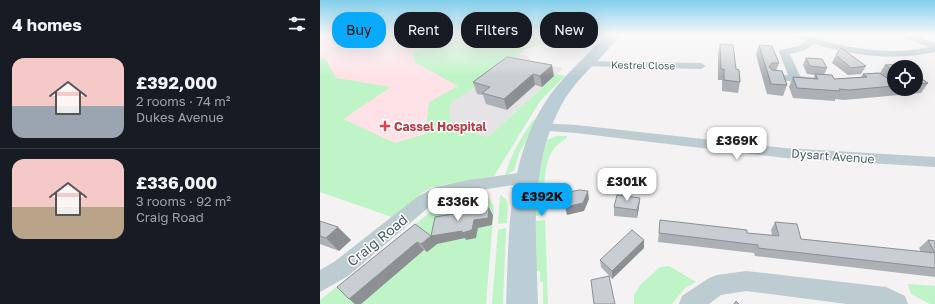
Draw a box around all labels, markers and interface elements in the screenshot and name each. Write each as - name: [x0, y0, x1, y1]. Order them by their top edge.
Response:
- chip: Buy: [332, 12, 386, 48]
- chip: Rent: [394, 12, 453, 48]
- chip: Filters: [461, 12, 532, 48]
- chip: New: [540, 12, 598, 48]
- icon: filters: [286, 13, 308, 35]
- text: 4 homes: [12, 14, 82, 35]
- street label: Kestrel Close: [611, 58, 675, 72]
- map controls: [887, 60, 923, 96]
- button: locate: [887, 60, 923, 96]
- text: £392,000: [136, 72, 217, 93]
- icon: home: [44, 74, 92, 122]
- text: 2 rooms · 74 m²: [136, 93, 230, 109]
- text: Dukes Avenue: [136, 109, 224, 125]
- place label: Cassel Hospital: [394, 119, 487, 134]
- marker: Cassel Hospital: [379, 120, 391, 132]
- pin: £369K: [709, 127, 765, 161]
- text: £369K: [716, 132, 758, 148]
- street label: Dysart Avenue: [791, 146, 875, 166]
- pin: £301K: [599, 168, 655, 202]
- text: £336,000: [136, 172, 217, 193]
- text: £301K: [606, 173, 648, 189]
- icon: home: [44, 175, 92, 223]
- pin: £392K: [514, 183, 570, 217]
- pin: £336K: [430, 188, 486, 222]
- text: £392K: [521, 188, 563, 204]
- text: 3 rooms · 92 m²: [136, 193, 231, 209]
- text: £336K: [437, 193, 479, 209]
- text: Craig Road: [136, 209, 204, 225]
- street label: Craig Road: [343, 210, 411, 270]

